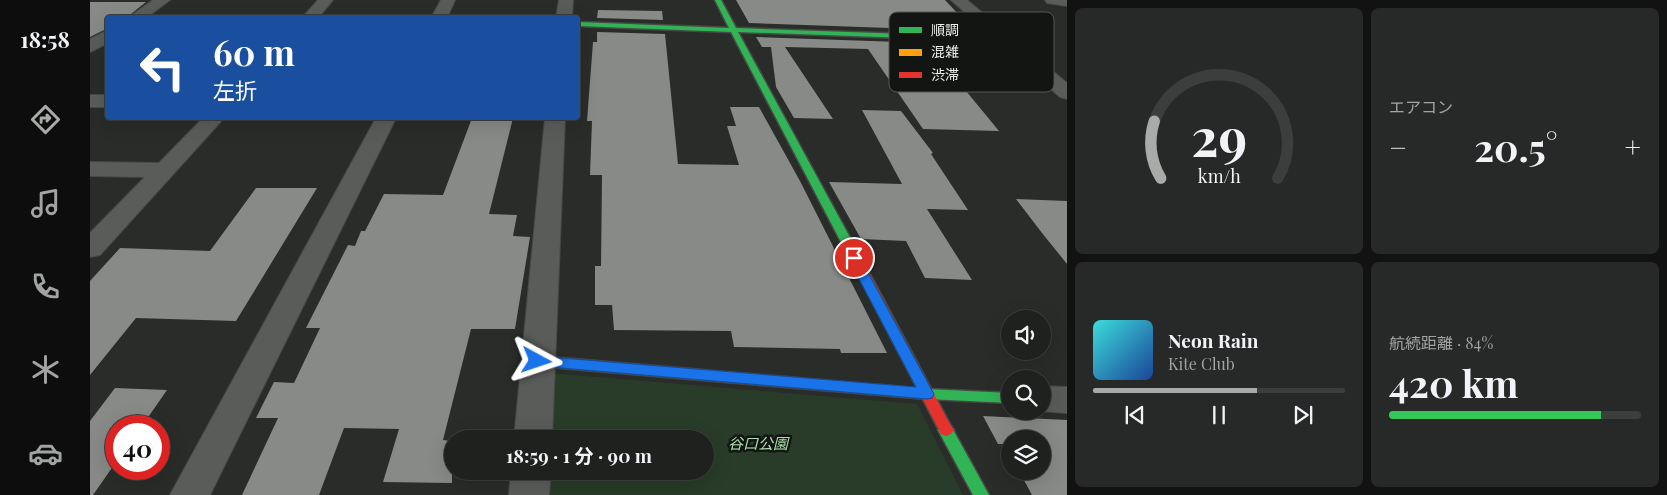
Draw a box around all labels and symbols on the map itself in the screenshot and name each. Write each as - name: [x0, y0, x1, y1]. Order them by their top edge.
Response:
- legend: [889, 12, 1054, 92]
- text: 順調: [931, 20, 959, 39]
- text: 混雑: [931, 42, 959, 61]
- text: 渋滞: [931, 65, 959, 84]
- pin: [833, 237, 875, 279]
- position arrow: [510, 334, 562, 386]
- speed limit sign: 40: [105, 415, 170, 480]
- park label: 谷口公園: [728, 433, 790, 453]

